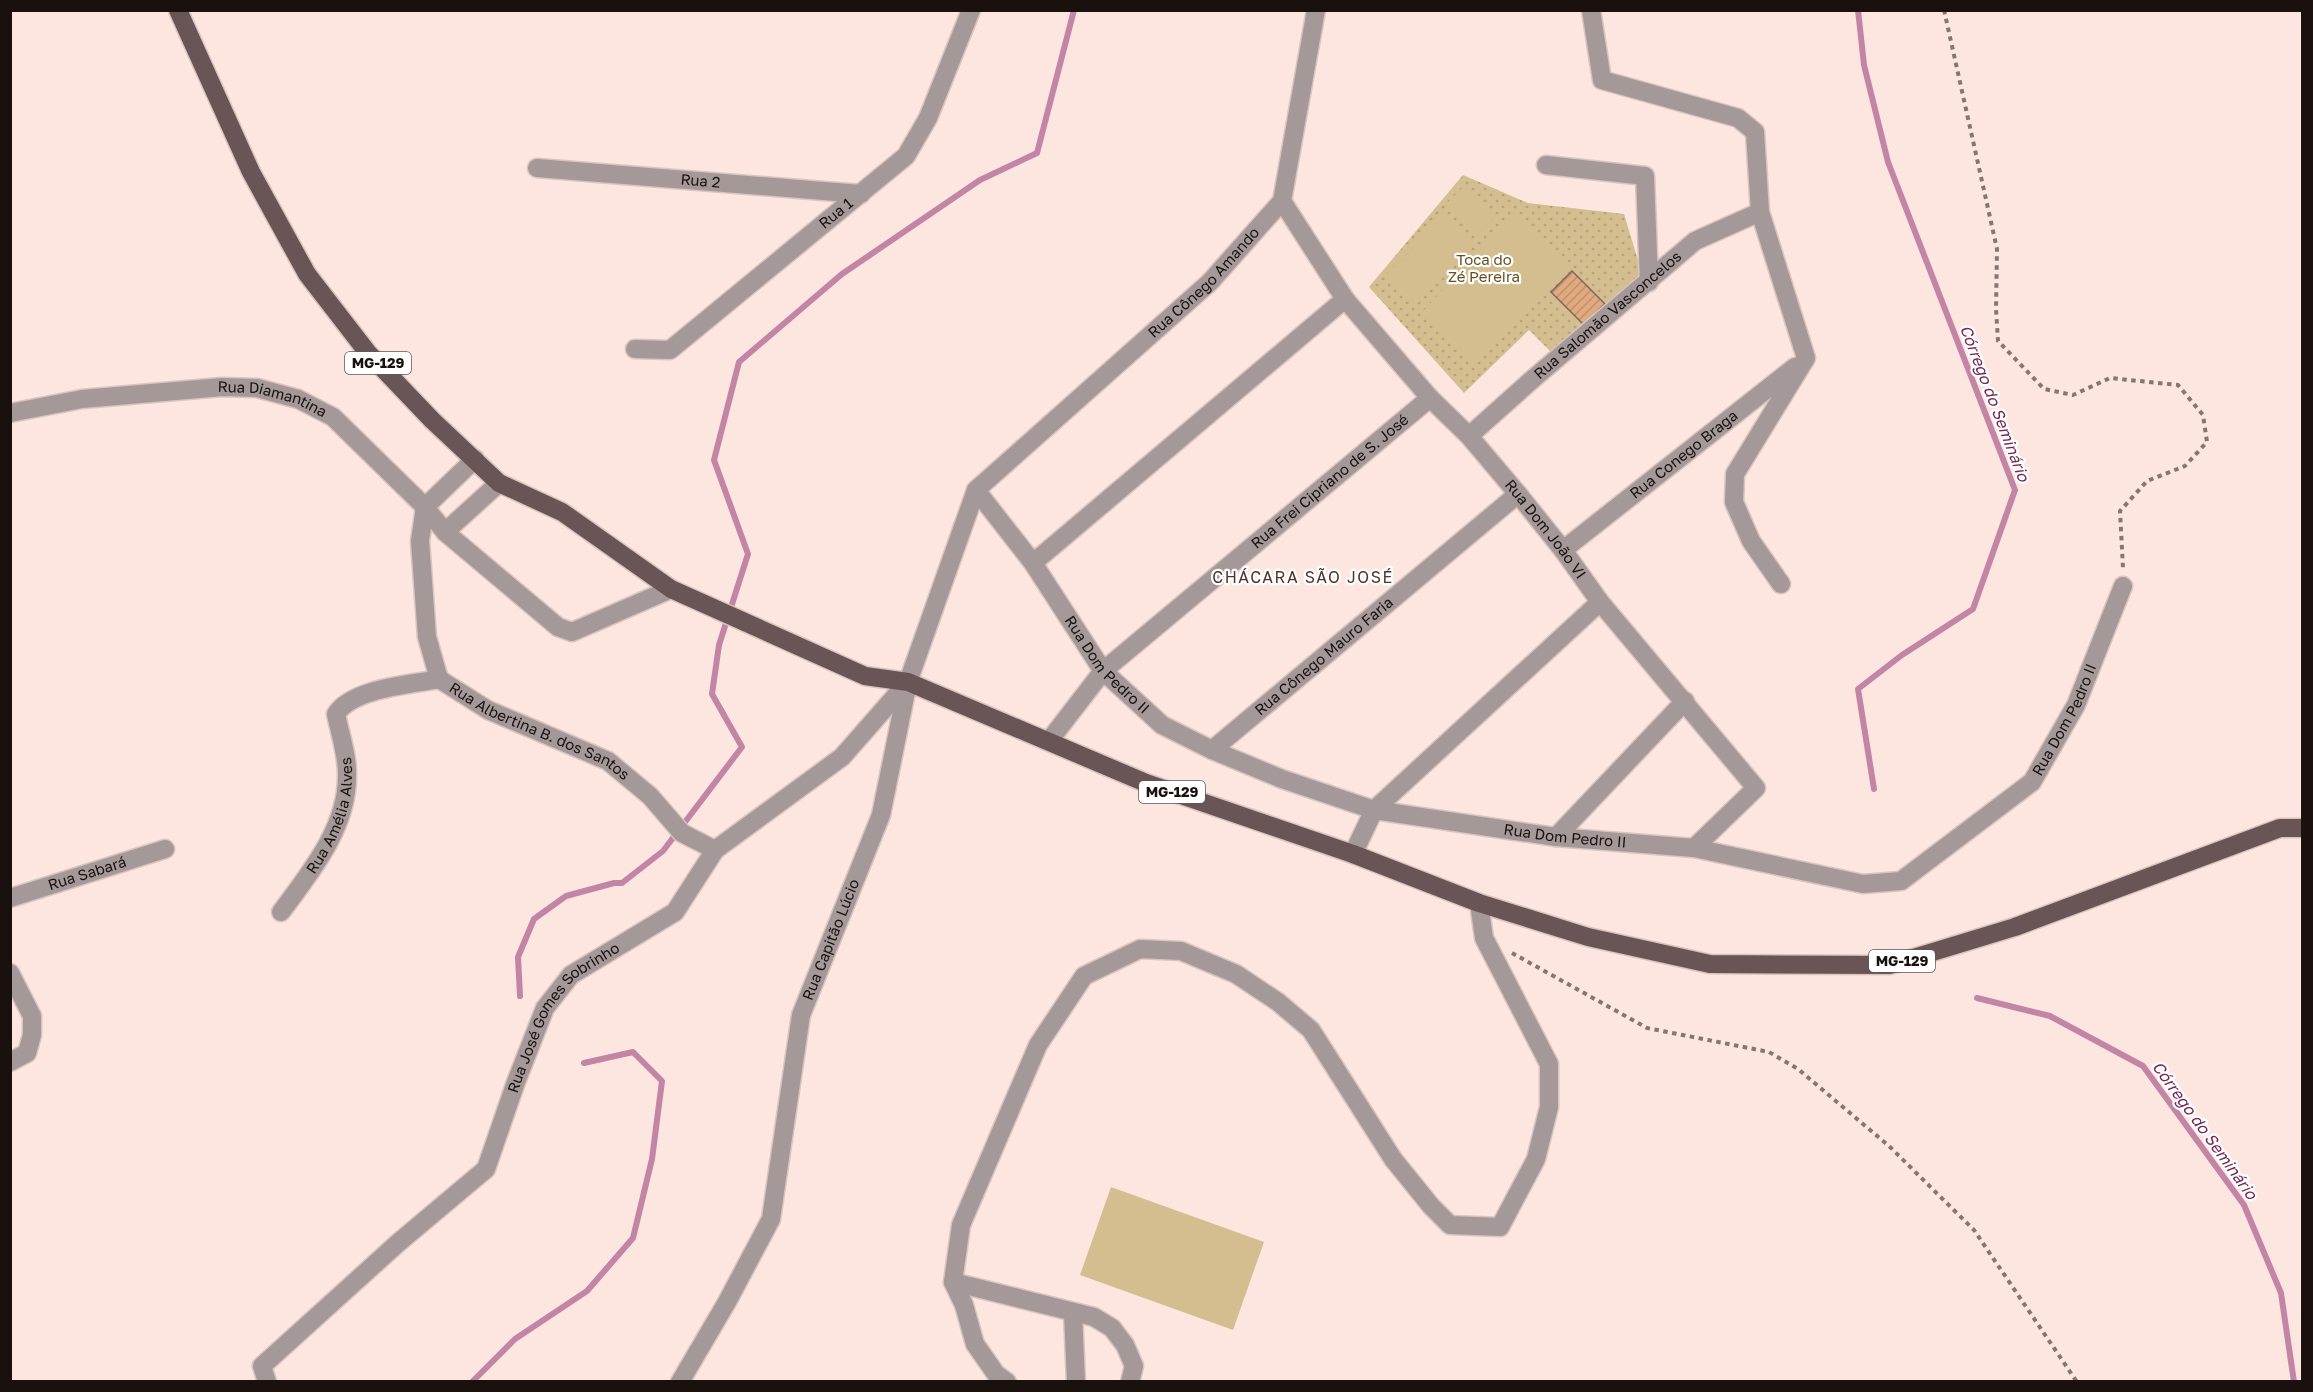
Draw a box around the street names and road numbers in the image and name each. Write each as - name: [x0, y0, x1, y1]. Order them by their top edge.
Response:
- street label: Rua 2: [680, 170, 721, 191]
- street label: Rua 1: [815, 194, 856, 232]
- street label: Rua Cônego Amando: [1144, 223, 1263, 341]
- street label: Rua Salomão Vasconcelos: [1530, 247, 1685, 382]
- road number: MG-129: [345, 352, 411, 374]
- street label: Rua Diamantina: [217, 377, 330, 420]
- street label: Rua Conego Braga: [1626, 406, 1741, 502]
- street label: Rua Frei Cipriano de S. José: [1247, 410, 1412, 552]
- street label: Rua Dom João VI: [1502, 475, 1591, 582]
- street label: Rua Cônego Mauro Faria: [1251, 593, 1396, 719]
- street label: Rua Dom Pedro II: [1061, 612, 1154, 717]
- street label: Rua Dom Pedro II: [2028, 661, 2099, 778]
- street label: Rua Albertina B. dos Santos: [446, 678, 634, 783]
- street label: Rua Amélia Alves: [302, 756, 355, 877]
- road number: MG-129: [1139, 781, 1205, 803]
- street label: Rua Dom Pedro II: [1503, 819, 1627, 851]
- street label: Rua Sabará: [45, 852, 128, 893]
- street label: Rua Capitão Lúcio: [798, 876, 863, 1003]
- street label: Rua José Gomes Sobrinho: [503, 938, 622, 1095]
- road number: MG-129: [1869, 950, 1935, 972]

